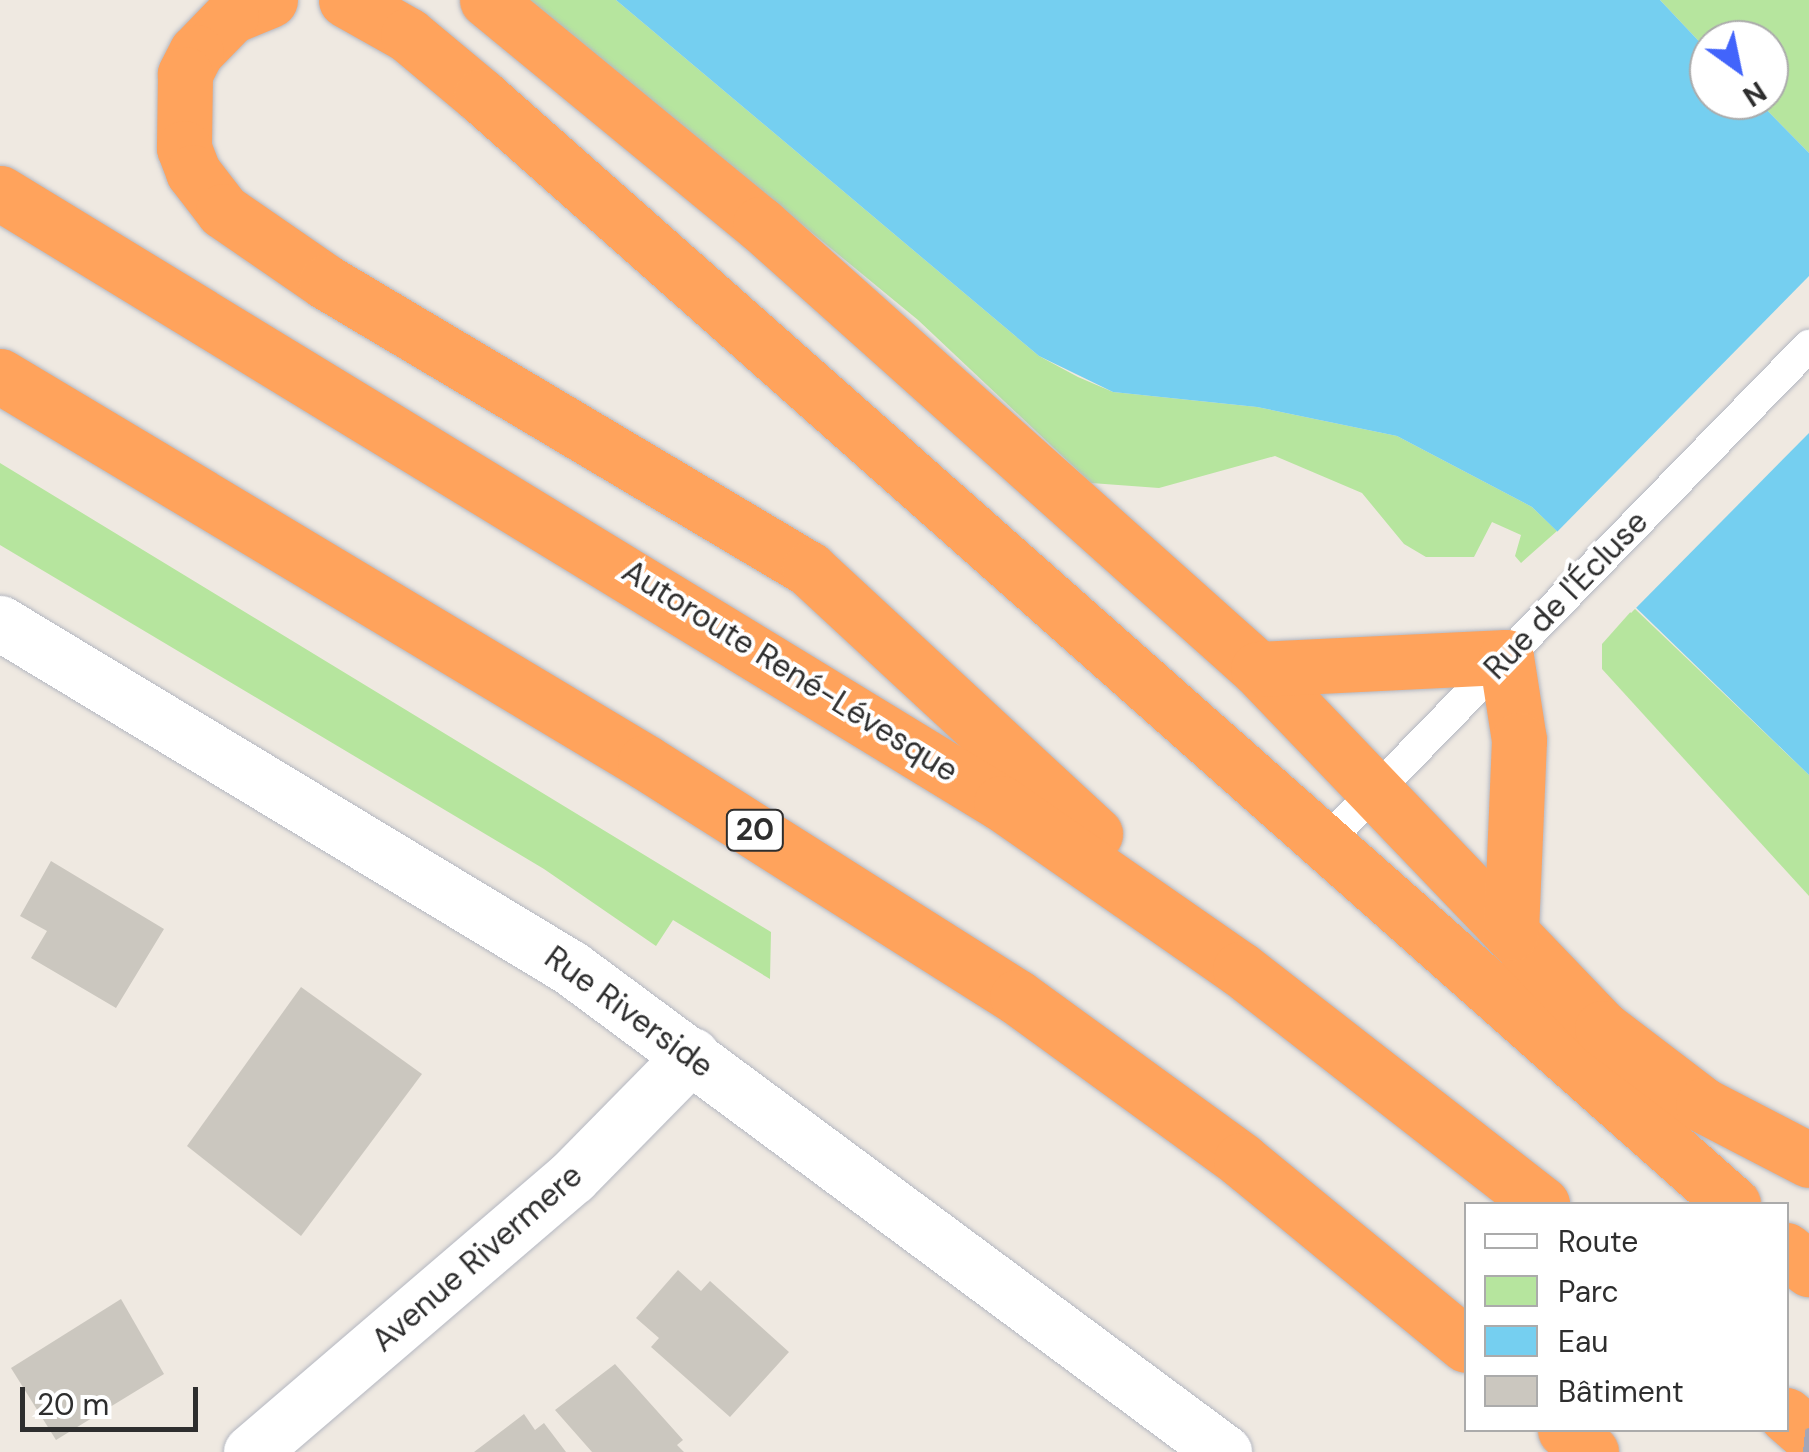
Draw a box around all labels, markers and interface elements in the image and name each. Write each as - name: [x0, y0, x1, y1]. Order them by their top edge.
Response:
- north arrow: [1689, 20, 1789, 120]
- text: N: [1736, 73, 1773, 115]
- street label: Rue de l'Écluse: [1476, 503, 1656, 687]
- street label: Autoroute René-Lévesque: [615, 552, 965, 790]
- road number: 20: [725, 805, 785, 855]
- street label: Rue Riverside: [537, 938, 721, 1086]
- street label: Avenue Rivermere: [364, 1156, 590, 1360]
- legend: [1464, 1202, 1789, 1432]
- text: Route: [1558, 1222, 1638, 1261]
- text: Parc: [1558, 1272, 1619, 1311]
- text: Eau: [1558, 1322, 1608, 1361]
- scale bar: [25, 1367, 202, 1429]
- text: Bâtiment: [1558, 1372, 1684, 1411]
- text: 20 m: [37, 1385, 109, 1424]

